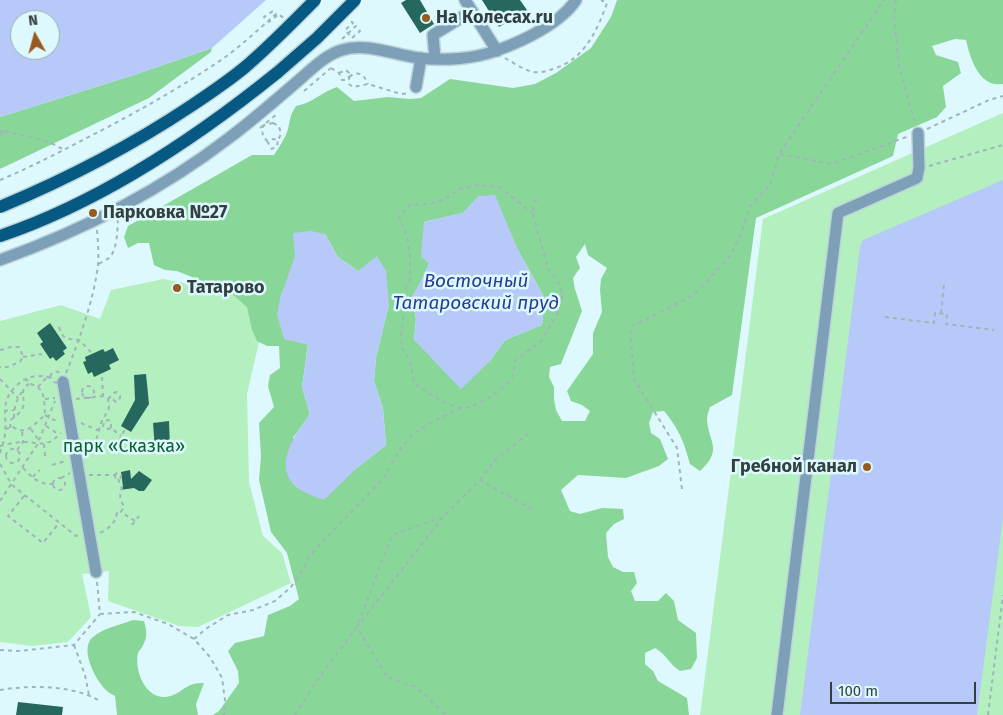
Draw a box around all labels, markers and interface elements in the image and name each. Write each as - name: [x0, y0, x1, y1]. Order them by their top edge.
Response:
- place label: На Колесах.ru: [436, 7, 553, 29]
- north arrow: [10, 10, 60, 60]
- text: N: [28, 12, 39, 30]
- marker: На Колесах.ru: [420, 12, 432, 24]
- place label: Парковка №27: [103, 202, 227, 224]
- marker: Парковка №27: [87, 207, 99, 219]
- water label: Восточный Татаровский пруд: [393, 271, 559, 315]
- place label: Татарово: [187, 277, 265, 299]
- marker: Татарово: [171, 282, 183, 294]
- park label: парк «Сказка»: [63, 436, 185, 458]
- place label: Гребной канал: [731, 456, 857, 478]
- marker: Гребной канал: [861, 461, 873, 473]
- scale bar: [833, 672, 979, 704]
- text: 100 m: [838, 682, 878, 700]

